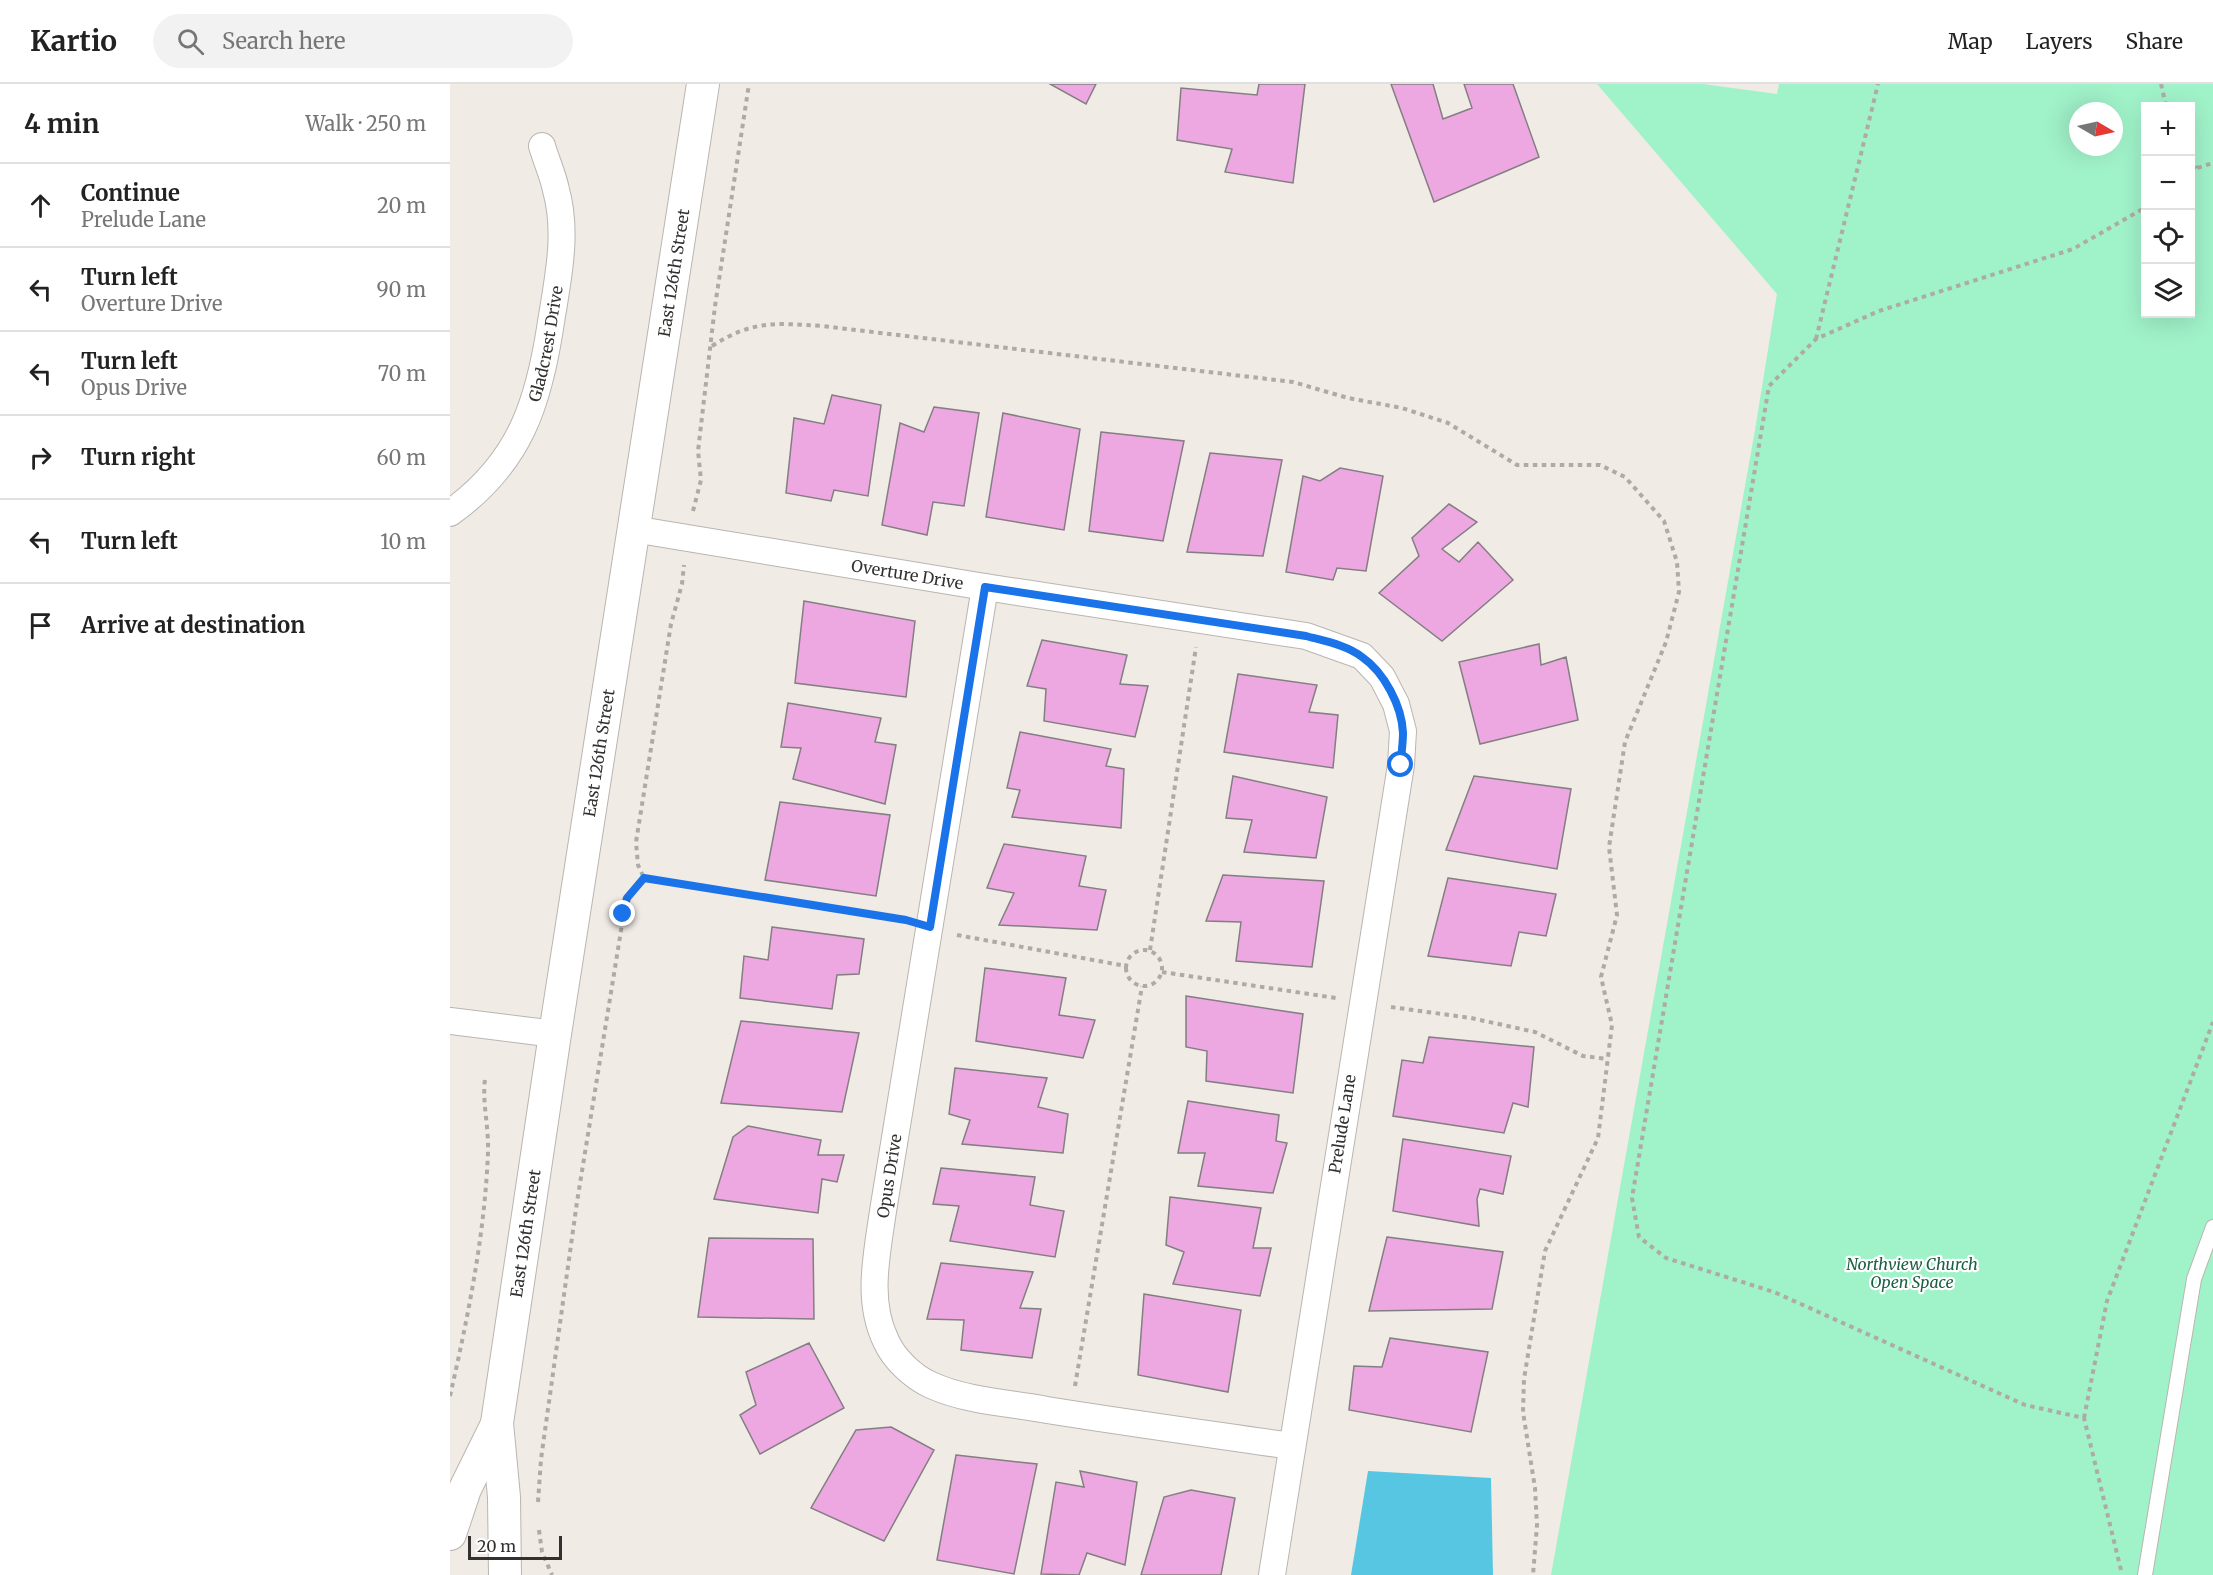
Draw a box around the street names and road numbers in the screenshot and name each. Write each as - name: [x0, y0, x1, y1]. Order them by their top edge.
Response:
- street label: East 126th Street: [654, 207, 694, 338]
- street label: Gladcrest Drive: [524, 284, 567, 404]
- street label: Overture Drive: [850, 555, 965, 593]
- street label: East 126th Street: [579, 687, 619, 818]
- street label: Prelude Lane: [1324, 1073, 1360, 1175]
- street label: Opus Drive: [872, 1133, 906, 1219]
- street label: East 126th Street: [506, 1167, 545, 1299]

